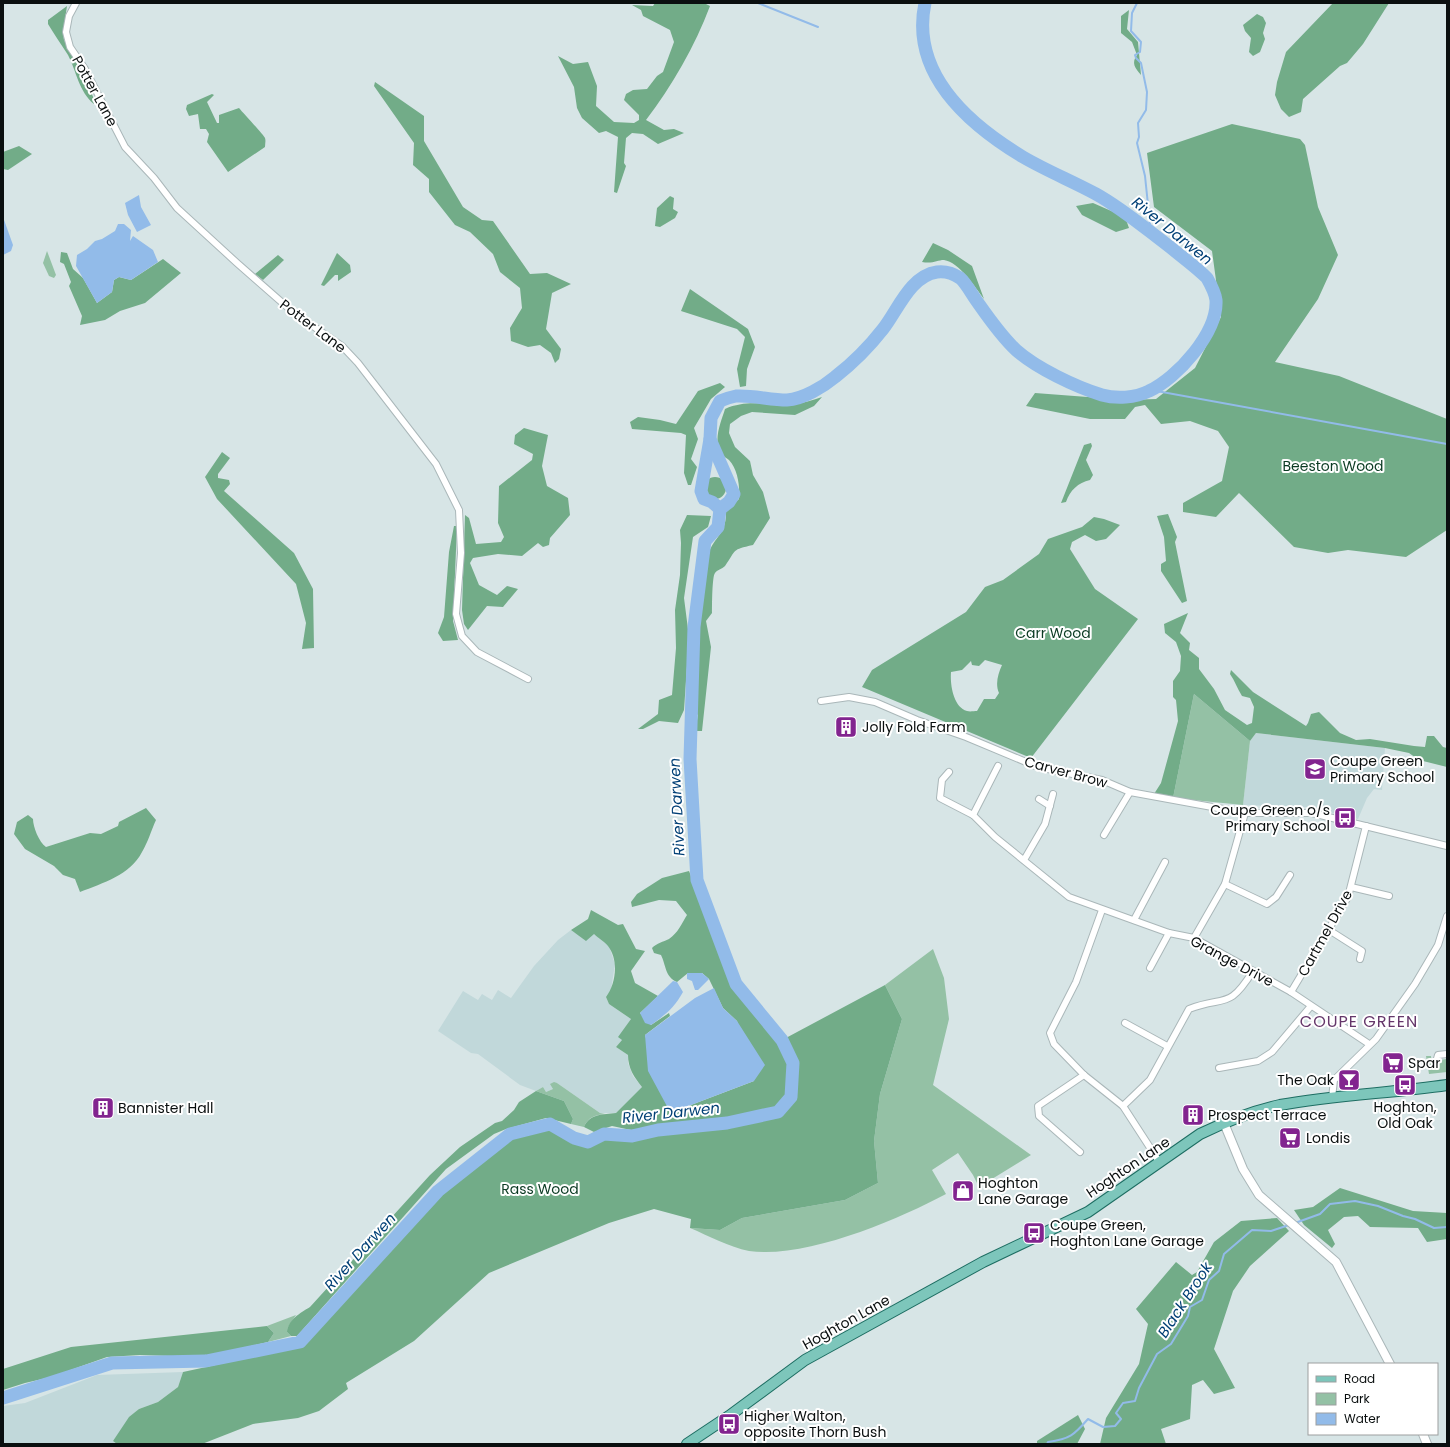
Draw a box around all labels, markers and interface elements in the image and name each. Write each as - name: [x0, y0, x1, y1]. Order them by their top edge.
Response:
- street label: Potter Lane: [67, 52, 123, 130]
- water label: River Darwen: [1128, 192, 1217, 270]
- street label: Potter Lane: [276, 295, 350, 358]
- park label: Beeston Wood: [1282, 456, 1384, 476]
- park label: Carr Wood: [1015, 623, 1091, 643]
- building icon: Jolly Fold Farm: [833, 714, 859, 740]
- place label: Jolly Fold Farm: [862, 717, 966, 737]
- street label: Carver Brow: [1022, 751, 1110, 793]
- place label: Coupe Green Primary School: [1330, 751, 1435, 787]
- school or university icon: Coupe Green Primary School: [1302, 756, 1328, 782]
- water label: River Darwen: [663, 757, 690, 857]
- place label: Coupe Green o/s Primary School: [1210, 800, 1330, 836]
- bus stop icon: Coupe Green o/s Primary School: [1332, 805, 1358, 831]
- street label: Cartmel Drive: [1293, 886, 1357, 980]
- street label: Grange Drive: [1187, 931, 1277, 991]
- district label: COUPE GREEN: [1300, 1010, 1418, 1033]
- supermarket icon: Spar: [1380, 1050, 1406, 1076]
- place label: Spar: [1408, 1053, 1440, 1073]
- bar icon: The Oak: [1336, 1067, 1362, 1093]
- place label: The Oak: [1277, 1070, 1335, 1090]
- bus stop icon: Hoghton, Old Oak: [1392, 1072, 1418, 1098]
- building icon: Bannister Hall: [90, 1095, 116, 1121]
- water label: River Darwen: [621, 1097, 721, 1128]
- place label: Hoghton, Old Oak: [1374, 1097, 1437, 1133]
- place label: Bannister Hall: [118, 1098, 214, 1118]
- building icon: Prospect Terrace: [1180, 1102, 1206, 1128]
- place label: Prospect Terrace: [1208, 1105, 1327, 1125]
- supermarket icon: Londis: [1277, 1125, 1303, 1151]
- place label: Londis: [1306, 1128, 1350, 1148]
- street label: Hoghton Lane: [1082, 1131, 1174, 1202]
- place label: Hoghton Lane Garage: [978, 1173, 1068, 1209]
- shop icon: Hoghton Lane Garage: [950, 1178, 976, 1204]
- park label: Rass Wood: [501, 1179, 579, 1199]
- water label: River Darwen: [319, 1208, 400, 1295]
- place label: Coupe Green, Hoghton Lane Garage: [1050, 1215, 1204, 1251]
- bus stop icon: Coupe Green, Hoghton Lane Garage: [1021, 1220, 1047, 1246]
- water label: Black Brook: [1152, 1257, 1218, 1342]
- street label: Hoghton Lane: [799, 1290, 894, 1354]
- legend: [1308, 1363, 1438, 1435]
- text: Road: [1344, 1370, 1375, 1387]
- text: Park: [1344, 1390, 1371, 1407]
- place label: Higher Walton, opposite Thorn Bush: [744, 1406, 886, 1442]
- text: Water: [1344, 1410, 1381, 1427]
- bus stop icon: Higher Walton, opposite Thorn Bush: [716, 1411, 742, 1437]

